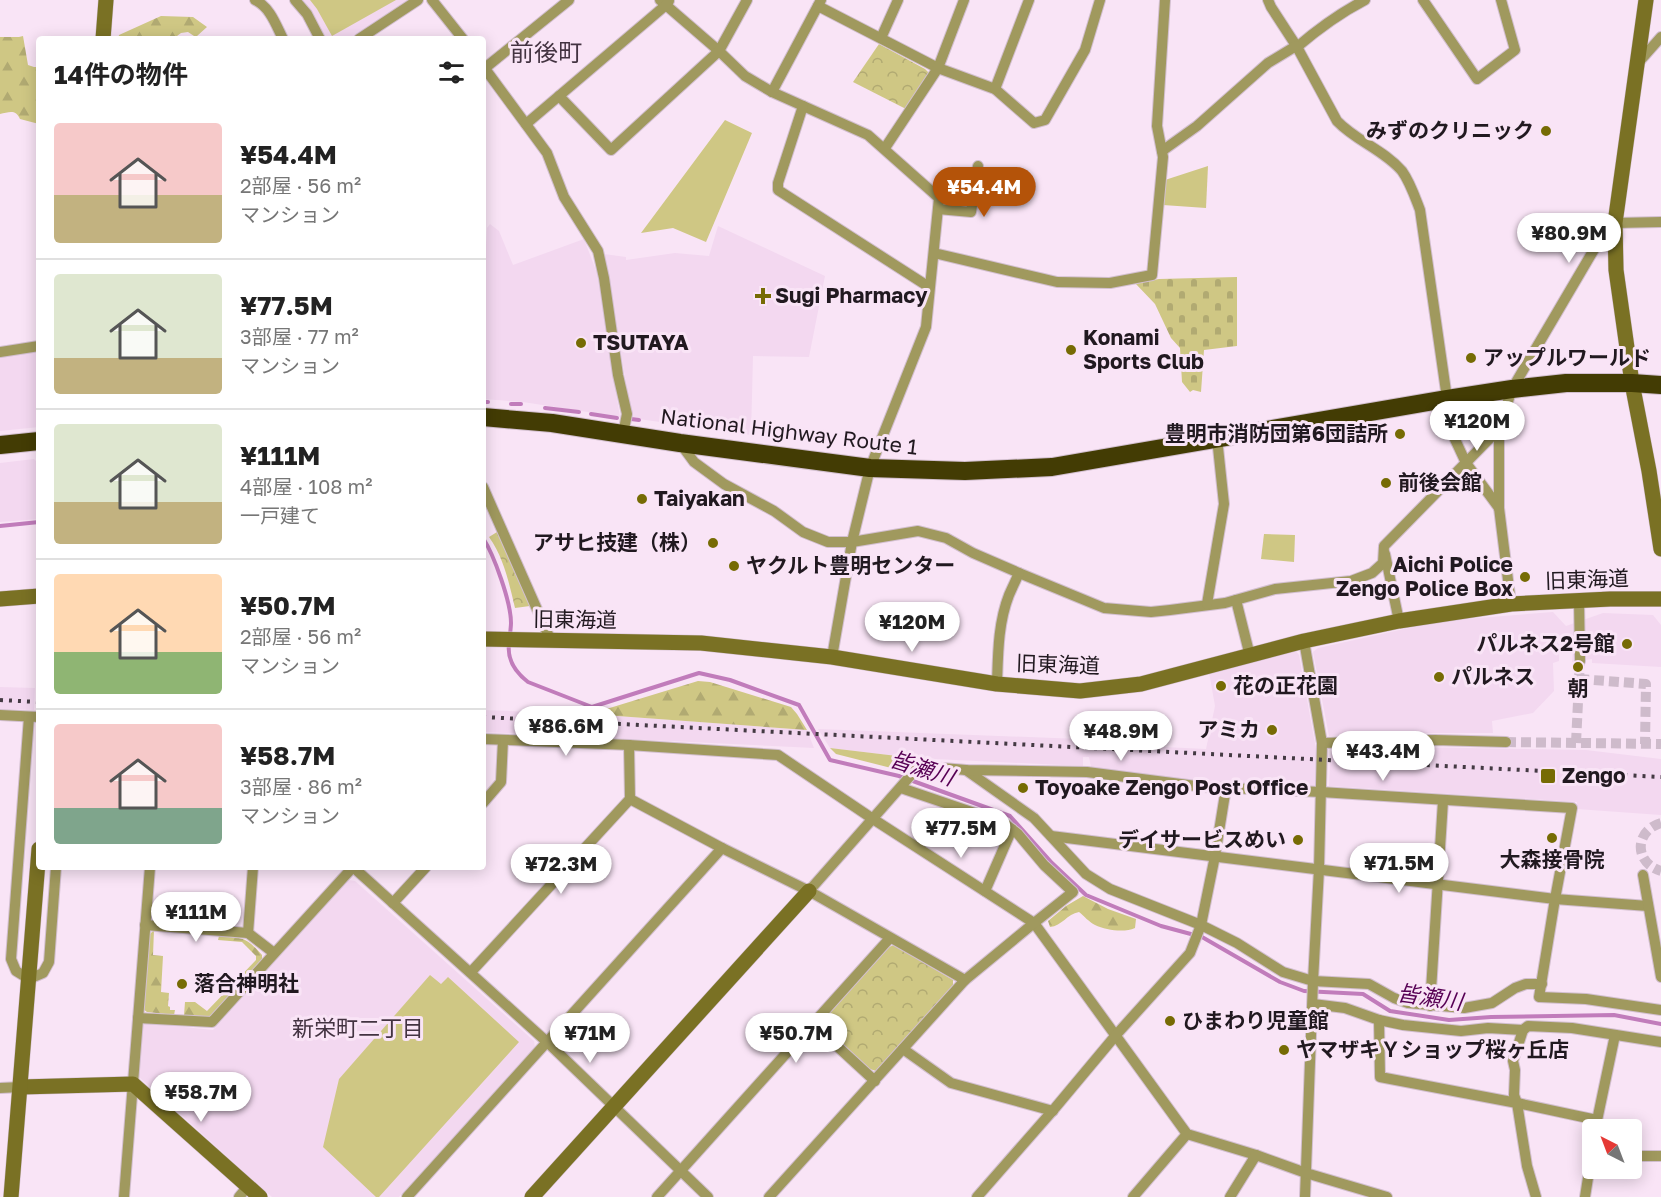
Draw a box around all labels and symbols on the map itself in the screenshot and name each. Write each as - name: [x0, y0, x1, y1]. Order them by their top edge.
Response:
- district label: 前後町: [510, 37, 582, 66]
- place label: みずのクリニック: [1366, 117, 1534, 143]
- marker: みずのクリニック: [1539, 124, 1553, 138]
- pin: ¥54.4M: [935, 167, 1033, 218]
- pin: ¥80.9M: [1520, 213, 1618, 264]
- place label: Sugi Pharmacy: [775, 282, 928, 308]
- marker: Sugi Pharmacy: [756, 289, 770, 303]
- place label: Konami Sports Club: [1083, 324, 1204, 374]
- place label: TSUTAYA: [593, 329, 689, 355]
- marker: TSUTAYA: [574, 336, 588, 350]
- marker: Konami Sports Club: [1064, 343, 1078, 357]
- place label: アップルワールド: [1483, 344, 1651, 370]
- marker: アップルワールド: [1464, 351, 1478, 365]
- pin: ¥120M: [1435, 401, 1519, 452]
- street label: National Highway Route 1: [659, 402, 919, 460]
- place label: 豊明市消防団第6団詰所: [1165, 420, 1388, 446]
- marker: 豊明市消防団第6団詰所: [1393, 427, 1407, 441]
- place label: 前後会館: [1398, 469, 1482, 495]
- marker: 前後会館: [1379, 476, 1393, 490]
- place label: Taiyakan: [654, 485, 745, 511]
- marker: Taiyakan: [635, 492, 649, 506]
- place label: アサヒ技建（株）: [533, 529, 701, 555]
- marker: アサヒ技建（株）: [706, 536, 720, 550]
- place label: Aichi Police Zengo Police Box: [1336, 551, 1513, 601]
- place label: ヤクルト豊明センター: [746, 552, 955, 578]
- marker: ヤクルト豊明センター: [727, 559, 741, 573]
- street label: 旧東海道: [1545, 565, 1629, 593]
- marker: Aichi Police Zengo Police Box: [1518, 570, 1532, 584]
- pin: ¥120M: [870, 602, 954, 653]
- street label: 旧東海道: [533, 605, 617, 633]
- place label: パルネス2号館: [1476, 630, 1615, 656]
- marker: パルネス2号館: [1620, 637, 1634, 651]
- street label: 旧東海道: [1016, 650, 1100, 678]
- marker: 朝: [1571, 660, 1585, 674]
- place label: パルネス: [1451, 663, 1535, 689]
- marker: パルネス: [1432, 670, 1446, 684]
- place label: 花の正花園: [1233, 672, 1338, 698]
- place label: 朝: [1568, 675, 1589, 701]
- marker: 花の正花園: [1214, 679, 1228, 693]
- pin: ¥86.6M: [517, 706, 615, 757]
- pin: ¥48.9M: [1072, 711, 1170, 762]
- place label: アミカ: [1197, 716, 1260, 742]
- marker: アミカ: [1265, 723, 1279, 737]
- pin: ¥43.4M: [1334, 731, 1432, 782]
- water label: 皆瀬川: [887, 744, 960, 791]
- place label: Zengo: [1562, 762, 1626, 788]
- marker: Zengo: [1539, 767, 1557, 785]
- place label: Toyoake Zengo Post Office: [1035, 774, 1308, 800]
- marker: Toyoake Zengo Post Office: [1016, 781, 1030, 795]
- pin: ¥77.5M: [912, 808, 1010, 859]
- place label: デイサービスめい: [1118, 826, 1286, 852]
- marker: 大森接骨院: [1545, 831, 1559, 845]
- marker: デイサービスめい: [1291, 833, 1305, 847]
- pin: ¥71.5M: [1350, 843, 1448, 894]
- pin: ¥72.3M: [512, 844, 610, 895]
- place label: 大森接骨院: [1500, 846, 1605, 872]
- pin: ¥111M: [154, 892, 238, 943]
- place label: 落合神明社: [194, 970, 299, 996]
- marker: 落合神明社: [175, 977, 189, 991]
- water label: 皆瀬川: [1396, 979, 1467, 1015]
- place label: ひまわり児童館: [1182, 1007, 1329, 1033]
- pin: ¥71M: [554, 1013, 626, 1064]
- pin: ¥50.7M: [747, 1013, 845, 1064]
- district label: 新栄町二丁目: [292, 1014, 424, 1041]
- marker: ひまわり児童館: [1163, 1014, 1177, 1028]
- place label: ヤマザキＹショップ桜ヶ丘店: [1296, 1036, 1569, 1062]
- marker: ヤマザキＹショップ桜ヶ丘店: [1277, 1043, 1291, 1057]
- pin: ¥58.7M: [152, 1072, 250, 1123]
- north arrow: [1582, 1119, 1642, 1179]

